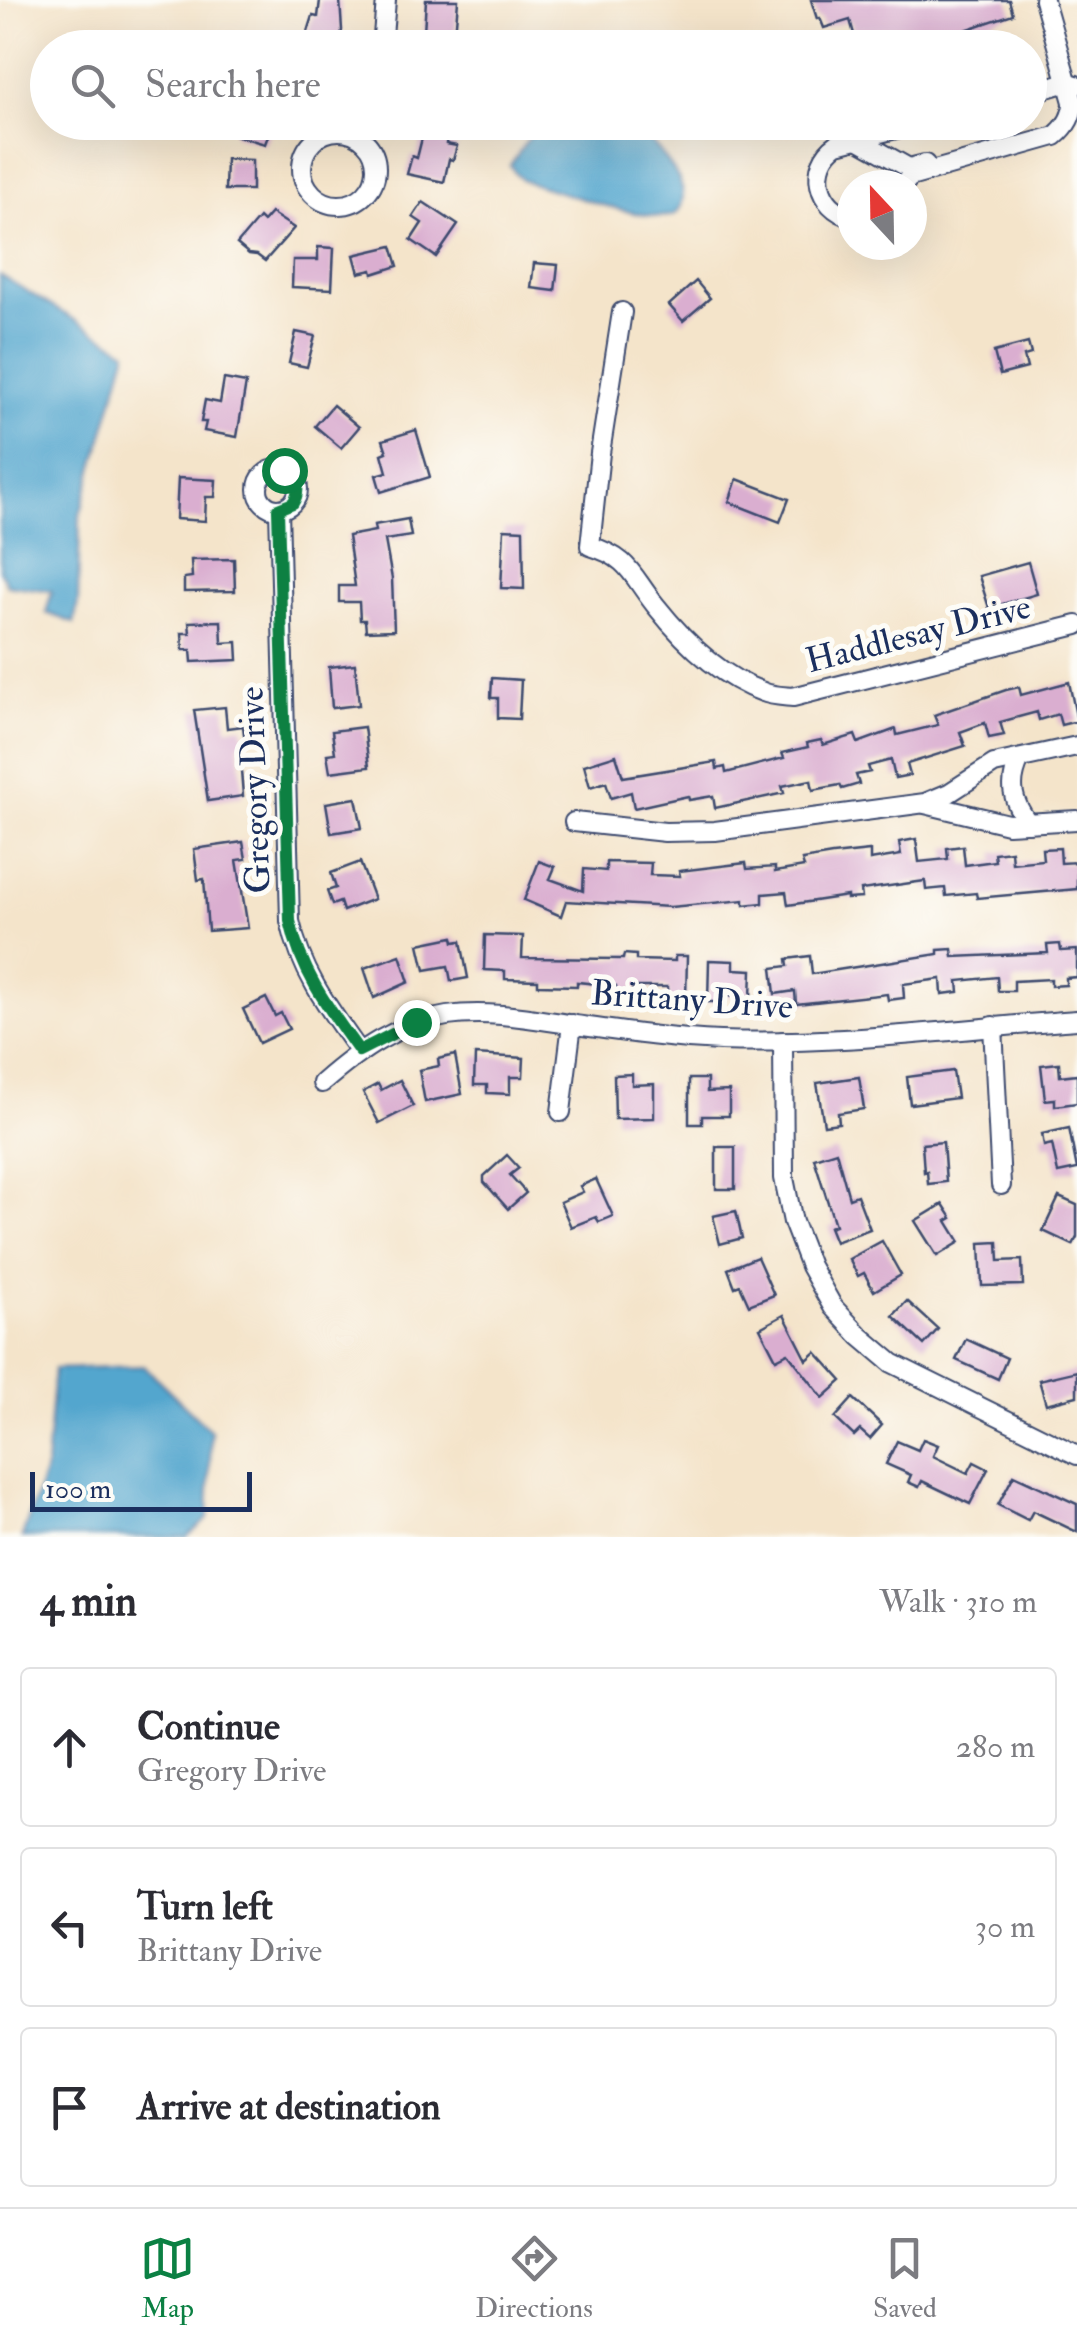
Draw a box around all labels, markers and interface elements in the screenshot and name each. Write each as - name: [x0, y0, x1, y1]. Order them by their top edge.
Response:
- search box: [30, 30, 1047, 140]
- icon: search: [65, 58, 120, 113]
- text: Search here: [145, 61, 321, 109]
- north arrow: [837, 170, 927, 260]
- route start: [262, 448, 308, 494]
- street label: Haddlesay Drive: [801, 585, 1035, 683]
- street label: Gregory Drive: [229, 686, 281, 894]
- street label: Brittany Drive: [589, 971, 794, 1029]
- route end: [394, 1000, 440, 1046]
- scale bar: [30, 1467, 252, 1512]
- text: 100 m: [45, 1472, 111, 1507]
- text: 4 min: [40, 1576, 137, 1628]
- text: Walk · 310 m: [879, 1582, 1037, 1622]
- text: Continue: [137, 1703, 280, 1751]
- icon: ahead: [42, 1720, 97, 1775]
- text: 280 m: [956, 1727, 1035, 1767]
- text: Gregory Drive: [137, 1751, 326, 1791]
- text: Turn left: [137, 1883, 273, 1931]
- icon: left: [42, 1900, 97, 1955]
- text: 30 m: [975, 1907, 1035, 1947]
- text: Brittany Drive: [137, 1931, 322, 1971]
- icon: arrive: [42, 2080, 97, 2135]
- text: Arrive at destination: [137, 2083, 441, 2131]
- tab: Map: [140, 2231, 195, 2326]
- tab: Directions: [475, 2231, 593, 2326]
- tab: Saved: [873, 2231, 937, 2326]

